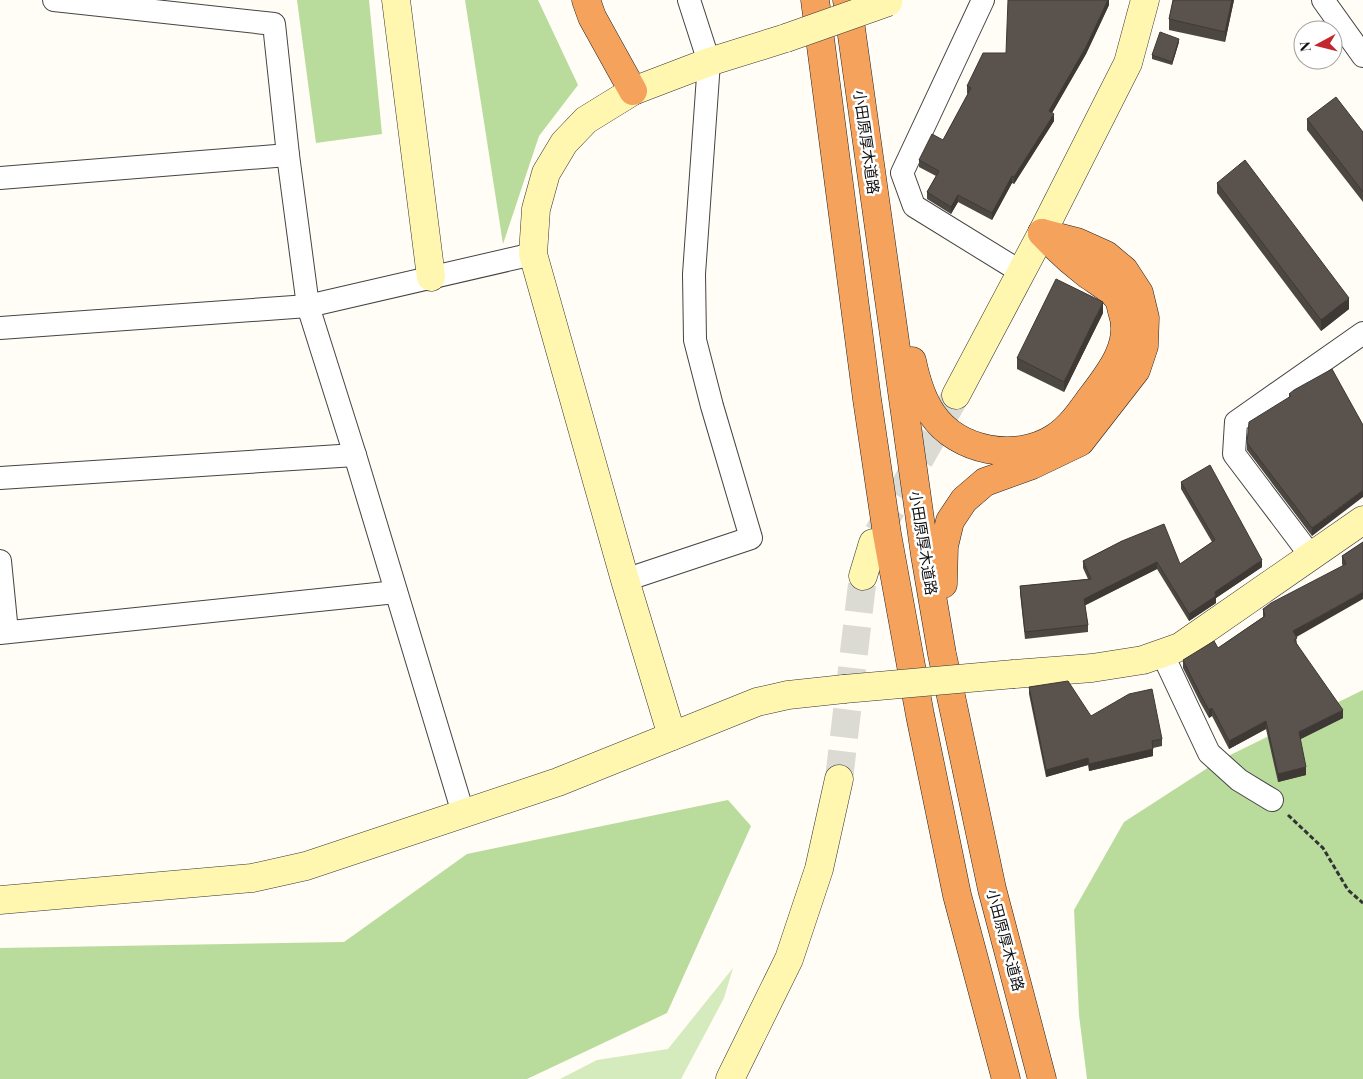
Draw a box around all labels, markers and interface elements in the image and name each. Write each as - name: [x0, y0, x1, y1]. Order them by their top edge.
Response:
- north arrow: [1293, 20, 1343, 70]
- text: N: [1295, 40, 1315, 53]
- street label: 小田原厚木道路: [850, 89, 884, 195]
- street label: 小田原厚木道路: [906, 490, 942, 596]
- street label: 小田原厚木道路: [983, 887, 1029, 993]

